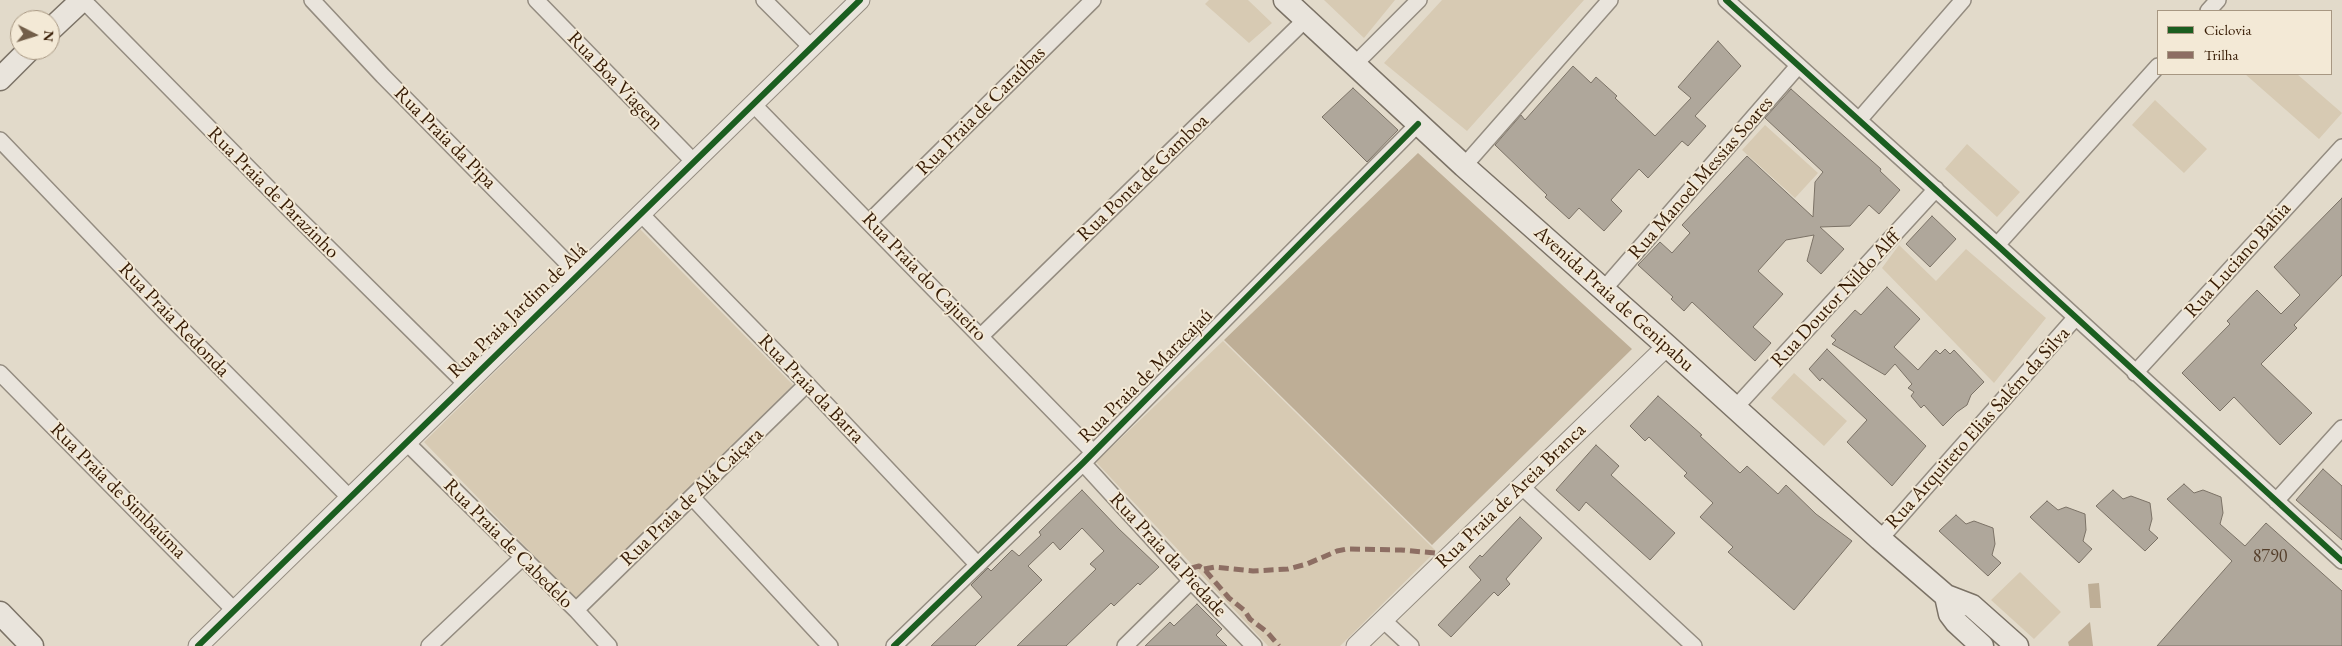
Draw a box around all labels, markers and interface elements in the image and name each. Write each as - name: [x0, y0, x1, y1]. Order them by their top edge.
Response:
- north arrow: [10, 10, 60, 60]
- legend: [2157, 10, 2332, 75]
- text: Ciclovia: [2204, 20, 2251, 39]
- street label: Rua Boa Viagem: [562, 27, 668, 135]
- text: N: [39, 30, 58, 43]
- street label: Rua Praia de Caraúbas: [911, 41, 1051, 181]
- text: Trilha: [2204, 45, 2239, 64]
- street label: Rua Praia da Pipa: [389, 82, 501, 194]
- street label: Rua Manoel Messias Soares: [1623, 91, 1779, 265]
- street label: Rua Ponta de Gamboa: [1072, 109, 1214, 247]
- street label: Rua Praia de Parazinho: [202, 122, 344, 264]
- street label: Rua Luciano Bahia: [2180, 197, 2296, 323]
- street label: Rua Praia do Cajueiro: [856, 208, 992, 346]
- street label: Avenida Praia de Genipabu: [1529, 221, 1699, 377]
- street label: Rua Doutor Nildo Alff: [1766, 225, 1906, 373]
- street label: Rua Praia Jardim de Alá: [444, 238, 592, 384]
- street label: Rua Praia Redonda: [113, 258, 235, 382]
- street label: Rua Praia de Maracajaú: [1074, 304, 1218, 448]
- street label: Rua Arquiteto Elias Salém da Silva: [1881, 322, 2075, 534]
- street label: Rua Praia da Barra: [753, 329, 869, 449]
- street label: Rua Praia de Simbaúma: [45, 418, 191, 564]
- street label: Rua Praia de Areia Branca: [1431, 418, 1591, 574]
- street label: Rua Praia de Alá Caiçara: [616, 423, 768, 571]
- street label: Rua Praia de Cabedelo: [438, 474, 578, 614]
- street label: Rua Praia da Piedade: [1104, 488, 1232, 622]
- house number: 8790: [2253, 546, 2287, 568]

